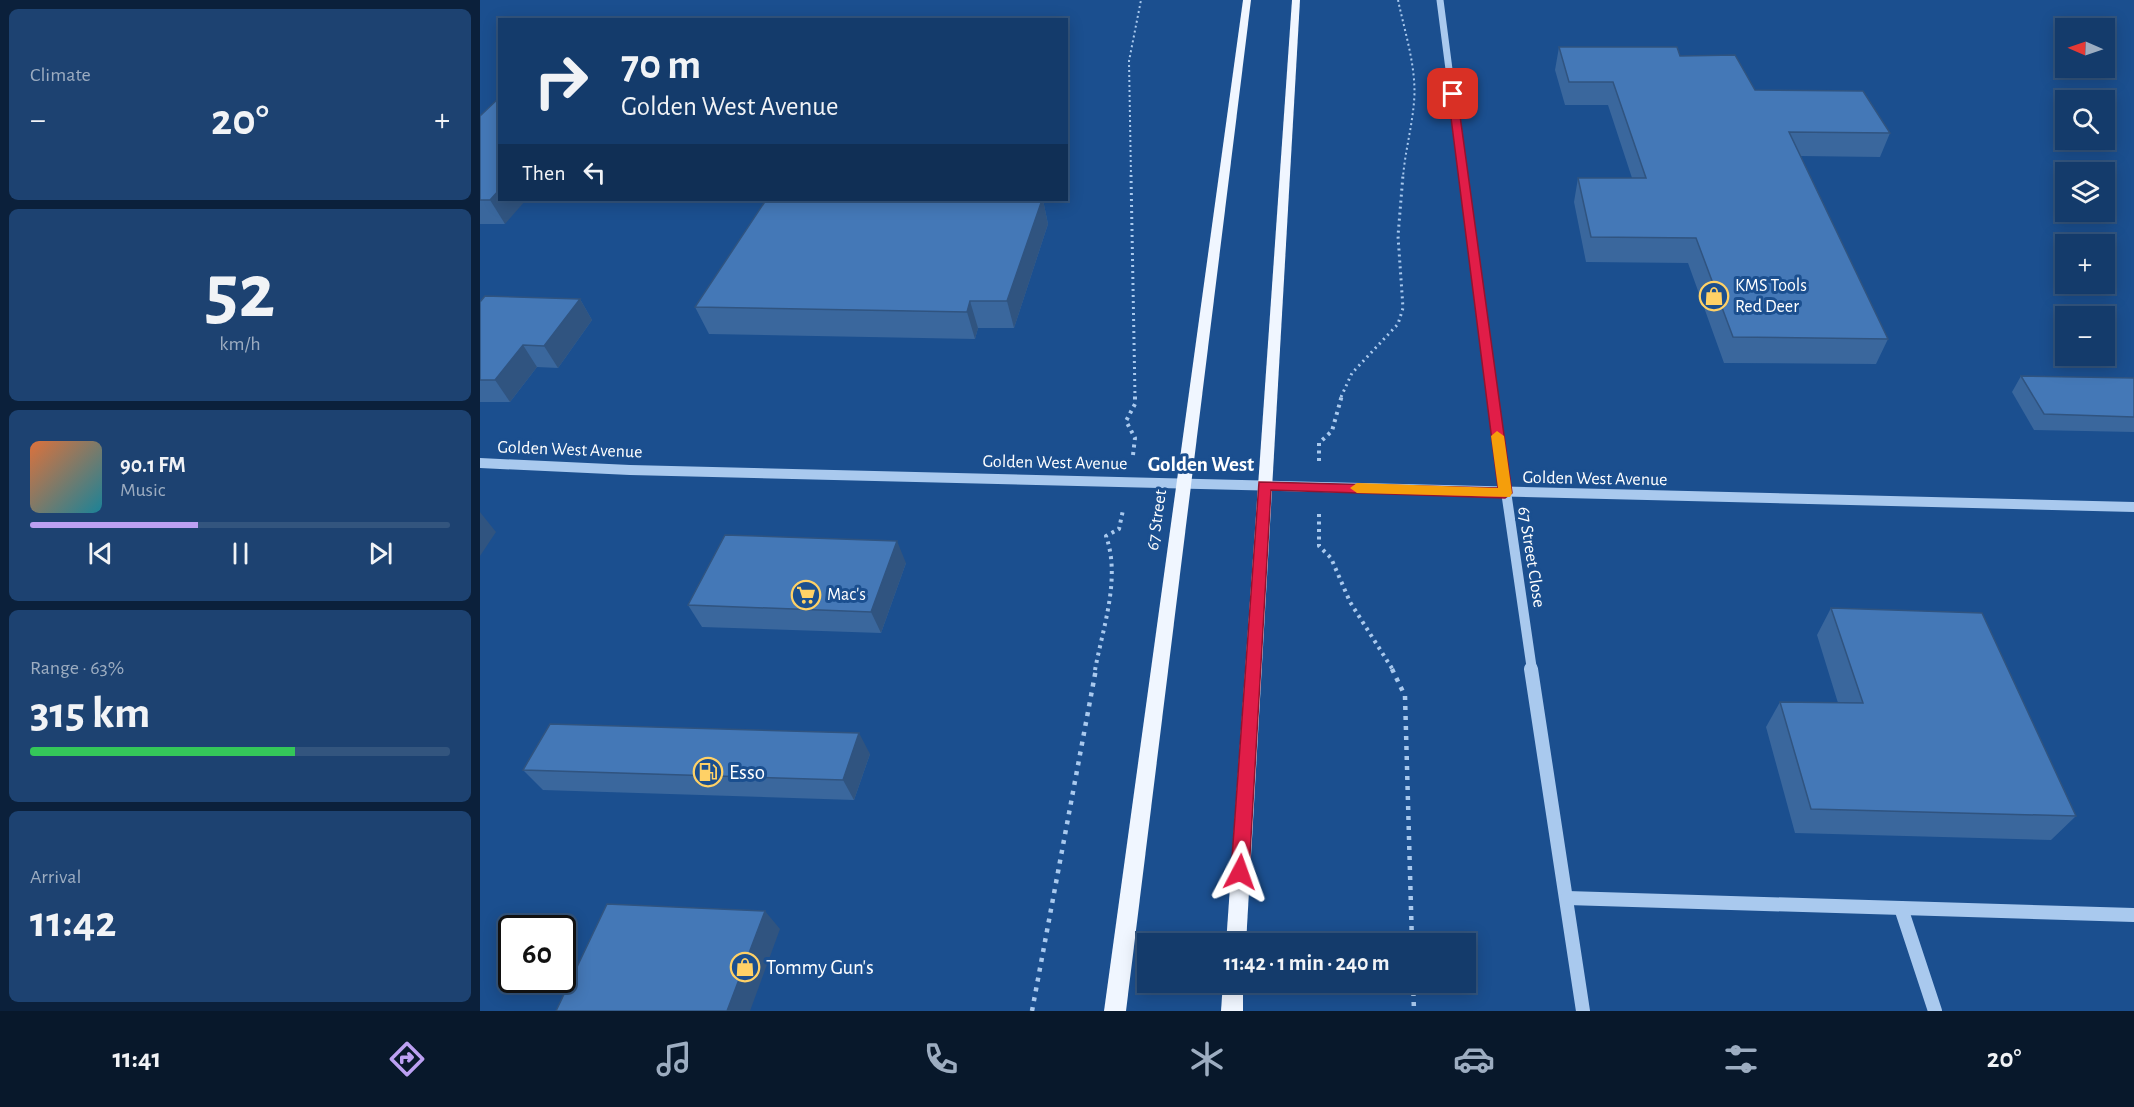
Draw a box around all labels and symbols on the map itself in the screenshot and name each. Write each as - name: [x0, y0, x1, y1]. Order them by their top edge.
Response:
- north arrow: [2055, 18, 2115, 78]
- pin: [1427, 68, 1478, 119]
- place label: KMS Tools Red Deer: [1735, 277, 1807, 316]
- shop icon: KMS Tools Red Deer: [1698, 280, 1730, 312]
- street label: Golden West Avenue: [497, 438, 643, 462]
- street label: Golden West Avenue: [982, 453, 1128, 473]
- district label: Golden West: [1148, 454, 1254, 475]
- street label: Golden West Avenue: [1522, 469, 1668, 489]
- street label: 67 Street: [1144, 488, 1170, 552]
- street label: 67 Street Close: [1514, 505, 1548, 609]
- supermarket icon: Mac's: [790, 579, 822, 611]
- place label: Mac's: [827, 586, 866, 604]
- fuel station icon: Esso: [692, 756, 724, 788]
- place label: Esso: [729, 762, 765, 783]
- position arrow: [1208, 840, 1272, 904]
- speed limit sign: 60: [498, 915, 576, 993]
- shop icon: Tommy Gun's: [729, 951, 761, 983]
- place label: Tommy Gun's: [766, 957, 874, 978]

